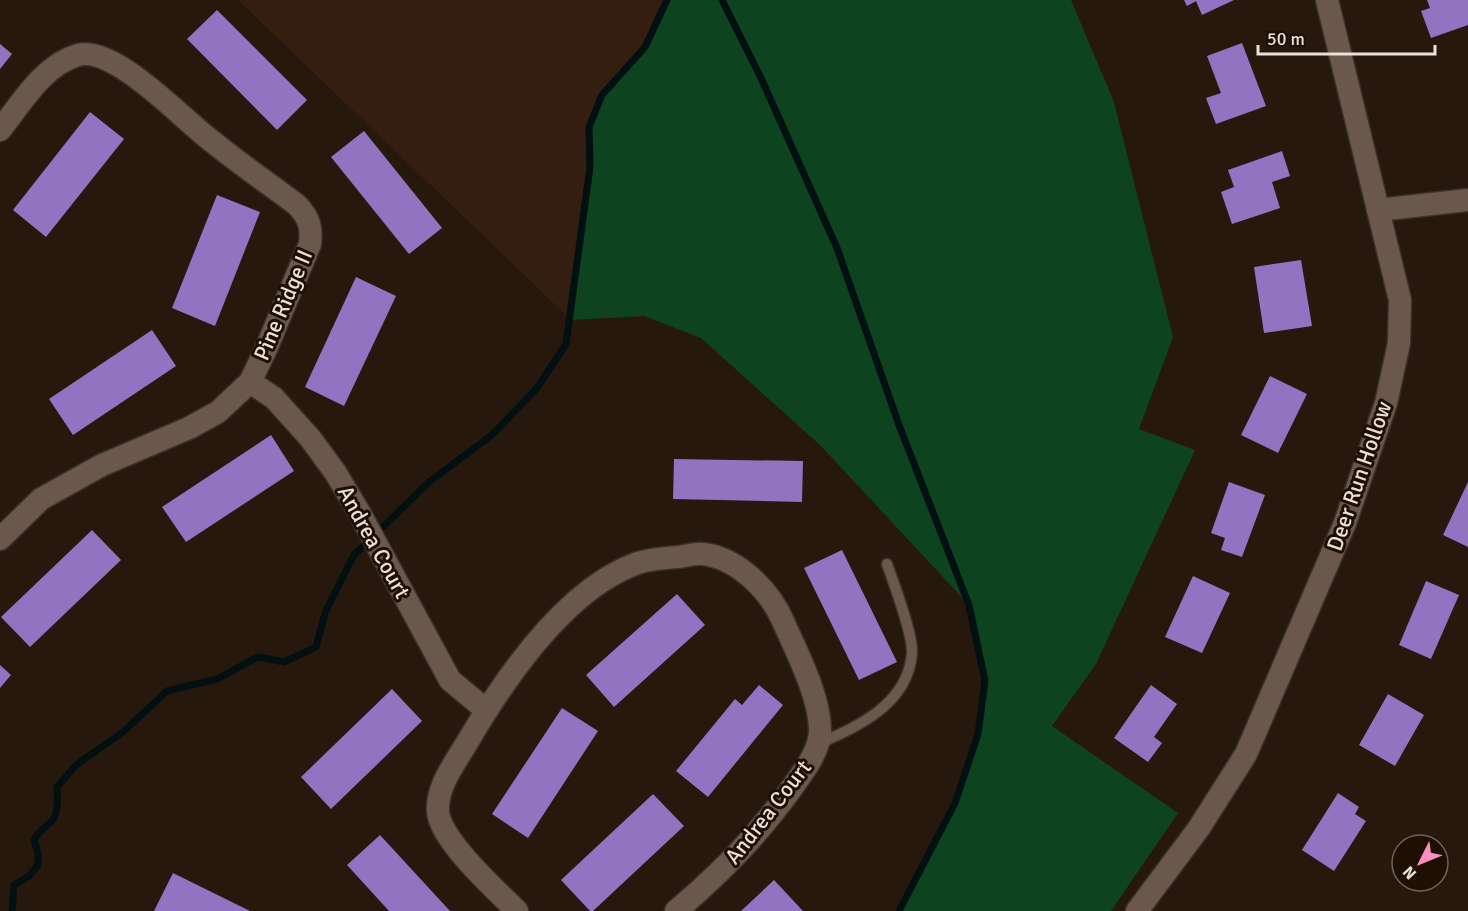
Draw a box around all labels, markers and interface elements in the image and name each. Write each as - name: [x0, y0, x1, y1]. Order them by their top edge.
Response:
- scale bar: [1258, 18, 1435, 56]
- text: 50 m: [1267, 28, 1305, 50]
- street label: Pine Ridge II: [248, 246, 318, 364]
- street label: Deer Run Hollow: [1321, 397, 1397, 554]
- street label: Andrea Court: [332, 481, 416, 603]
- street label: Andrea Court: [719, 754, 817, 869]
- north arrow: [1390, 833, 1450, 893]
- text: N: [1399, 862, 1421, 883]

